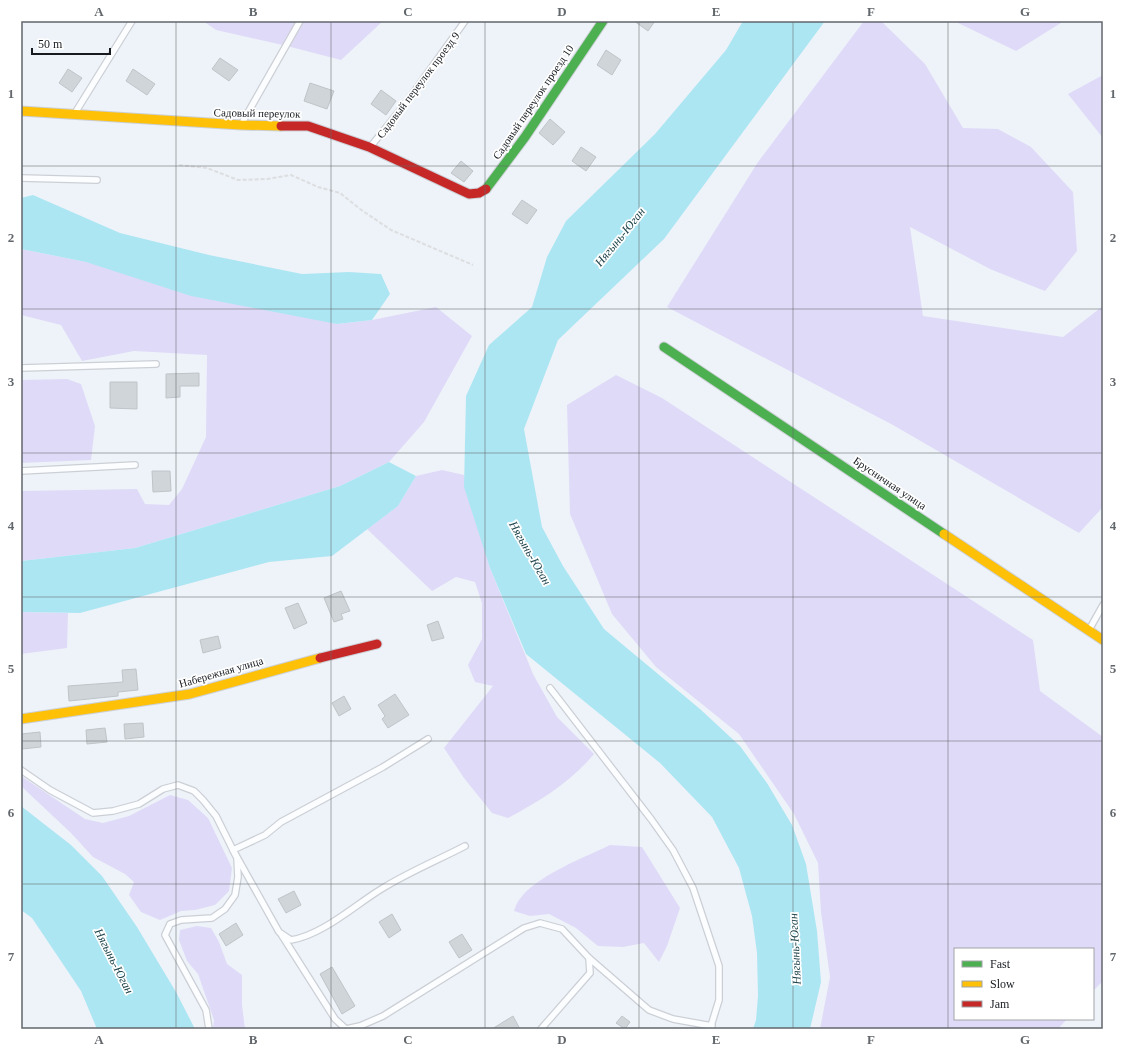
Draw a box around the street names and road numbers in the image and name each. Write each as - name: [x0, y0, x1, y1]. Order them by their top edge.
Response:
- street label: Садовый переулок проезд 9: [374, 29, 462, 140]
- street label: Садовый переулок проезд 10: [490, 42, 576, 161]
- street label: Садовый переулок: [214, 106, 301, 120]
- street label: Брусничная улица: [851, 454, 929, 512]
- street label: Набережная улица: [178, 654, 265, 690]

